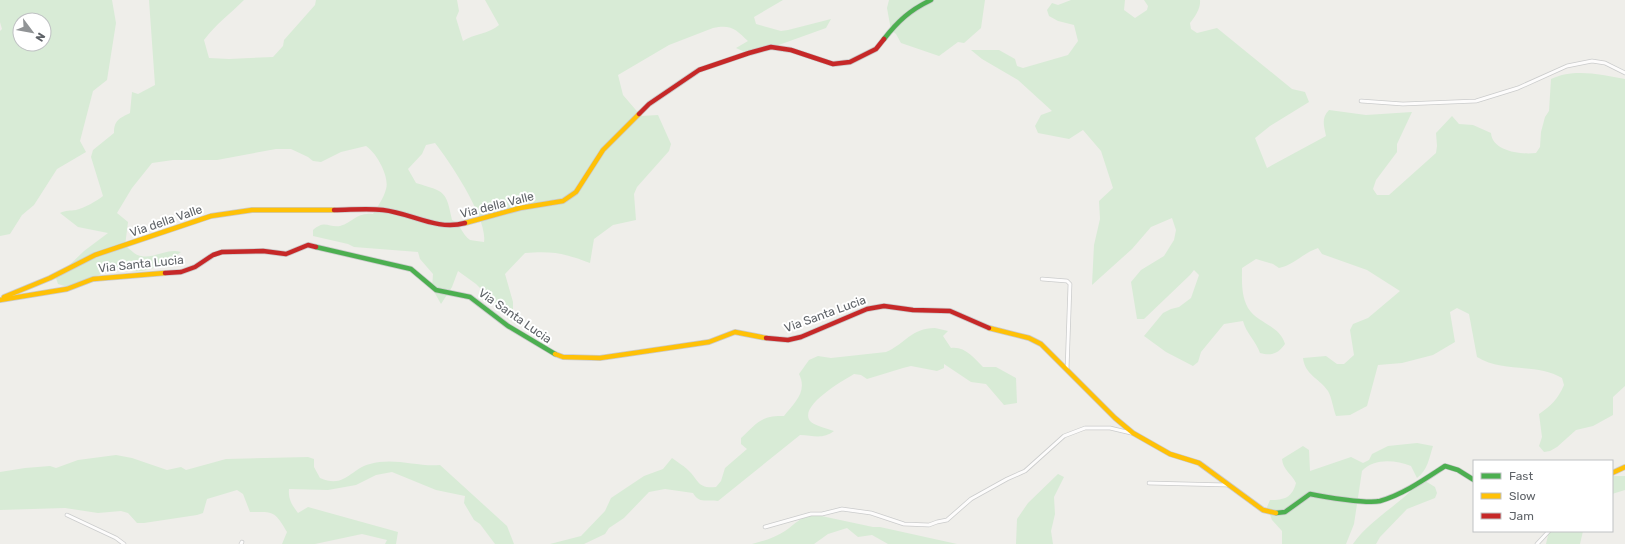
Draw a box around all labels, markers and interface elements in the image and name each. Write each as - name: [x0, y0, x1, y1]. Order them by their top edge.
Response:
- north arrow: [12, 12, 52, 52]
- text: N: [32, 30, 48, 44]
- street label: Via della Valle: [459, 189, 536, 221]
- street label: Via della Valle: [128, 202, 204, 240]
- street label: Via Santa Lucia: [98, 253, 184, 275]
- street label: Via Santa Lucia: [476, 286, 554, 346]
- street label: Via Santa Lucia: [782, 293, 868, 335]
- legend: [1473, 460, 1613, 532]
- text: Fast: [1509, 469, 1533, 483]
- text: Slow: [1509, 489, 1536, 503]
- text: Jam: [1509, 509, 1534, 523]

